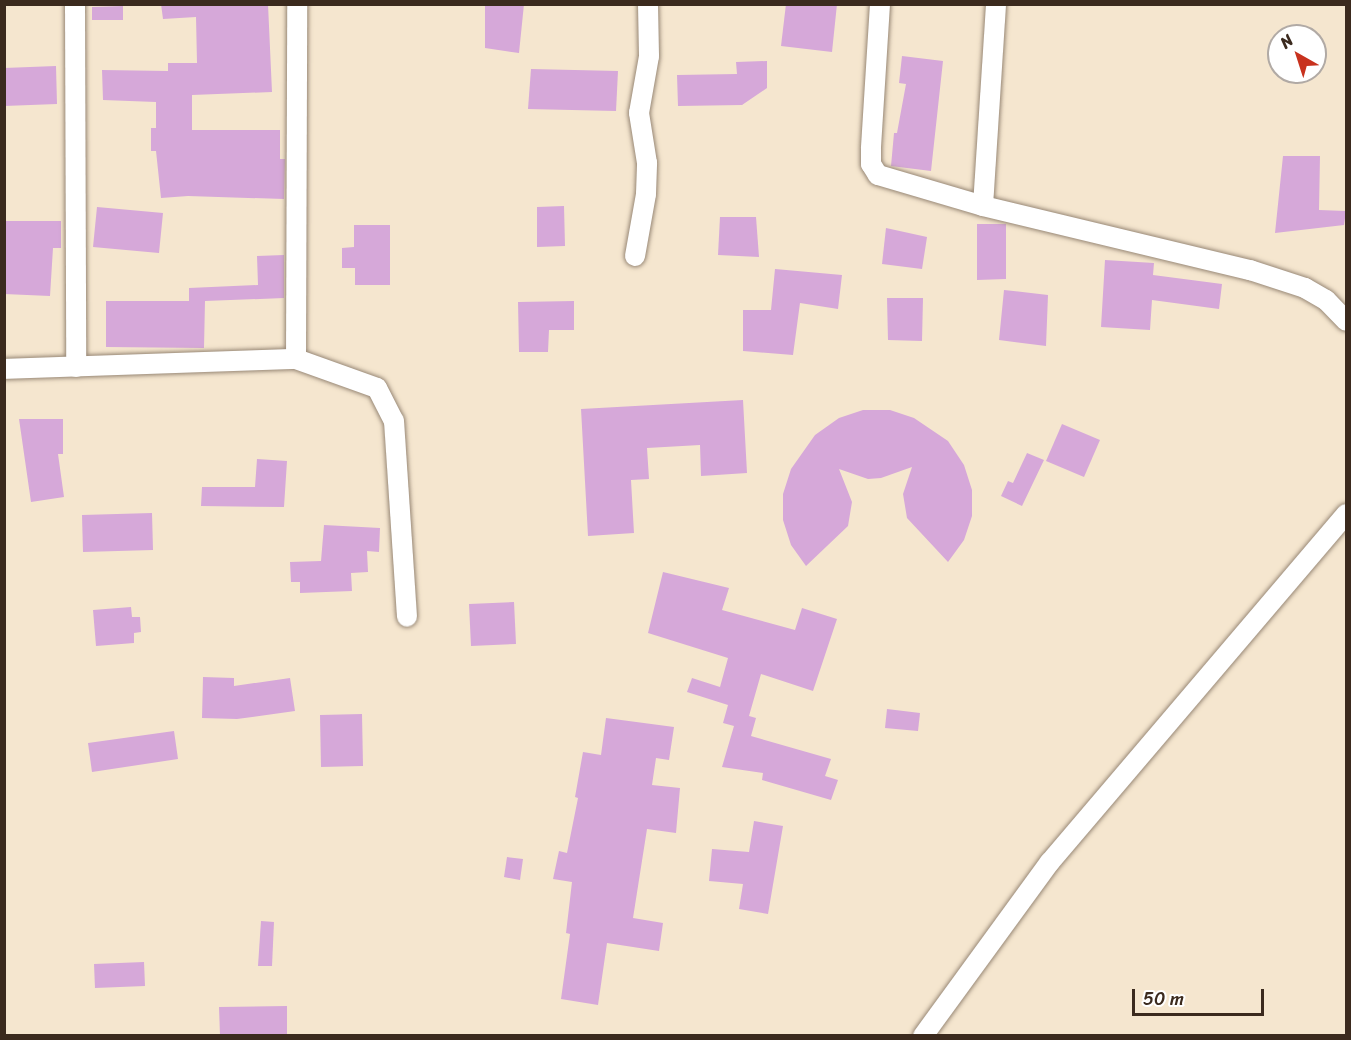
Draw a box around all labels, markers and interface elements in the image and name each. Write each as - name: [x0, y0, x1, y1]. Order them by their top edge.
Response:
- north arrow: [1267, 24, 1327, 84]
- text: N: [1273, 26, 1300, 56]
- scale bar: [1135, 977, 1267, 1015]
- text: 50 m: [1143, 983, 1184, 1015]

